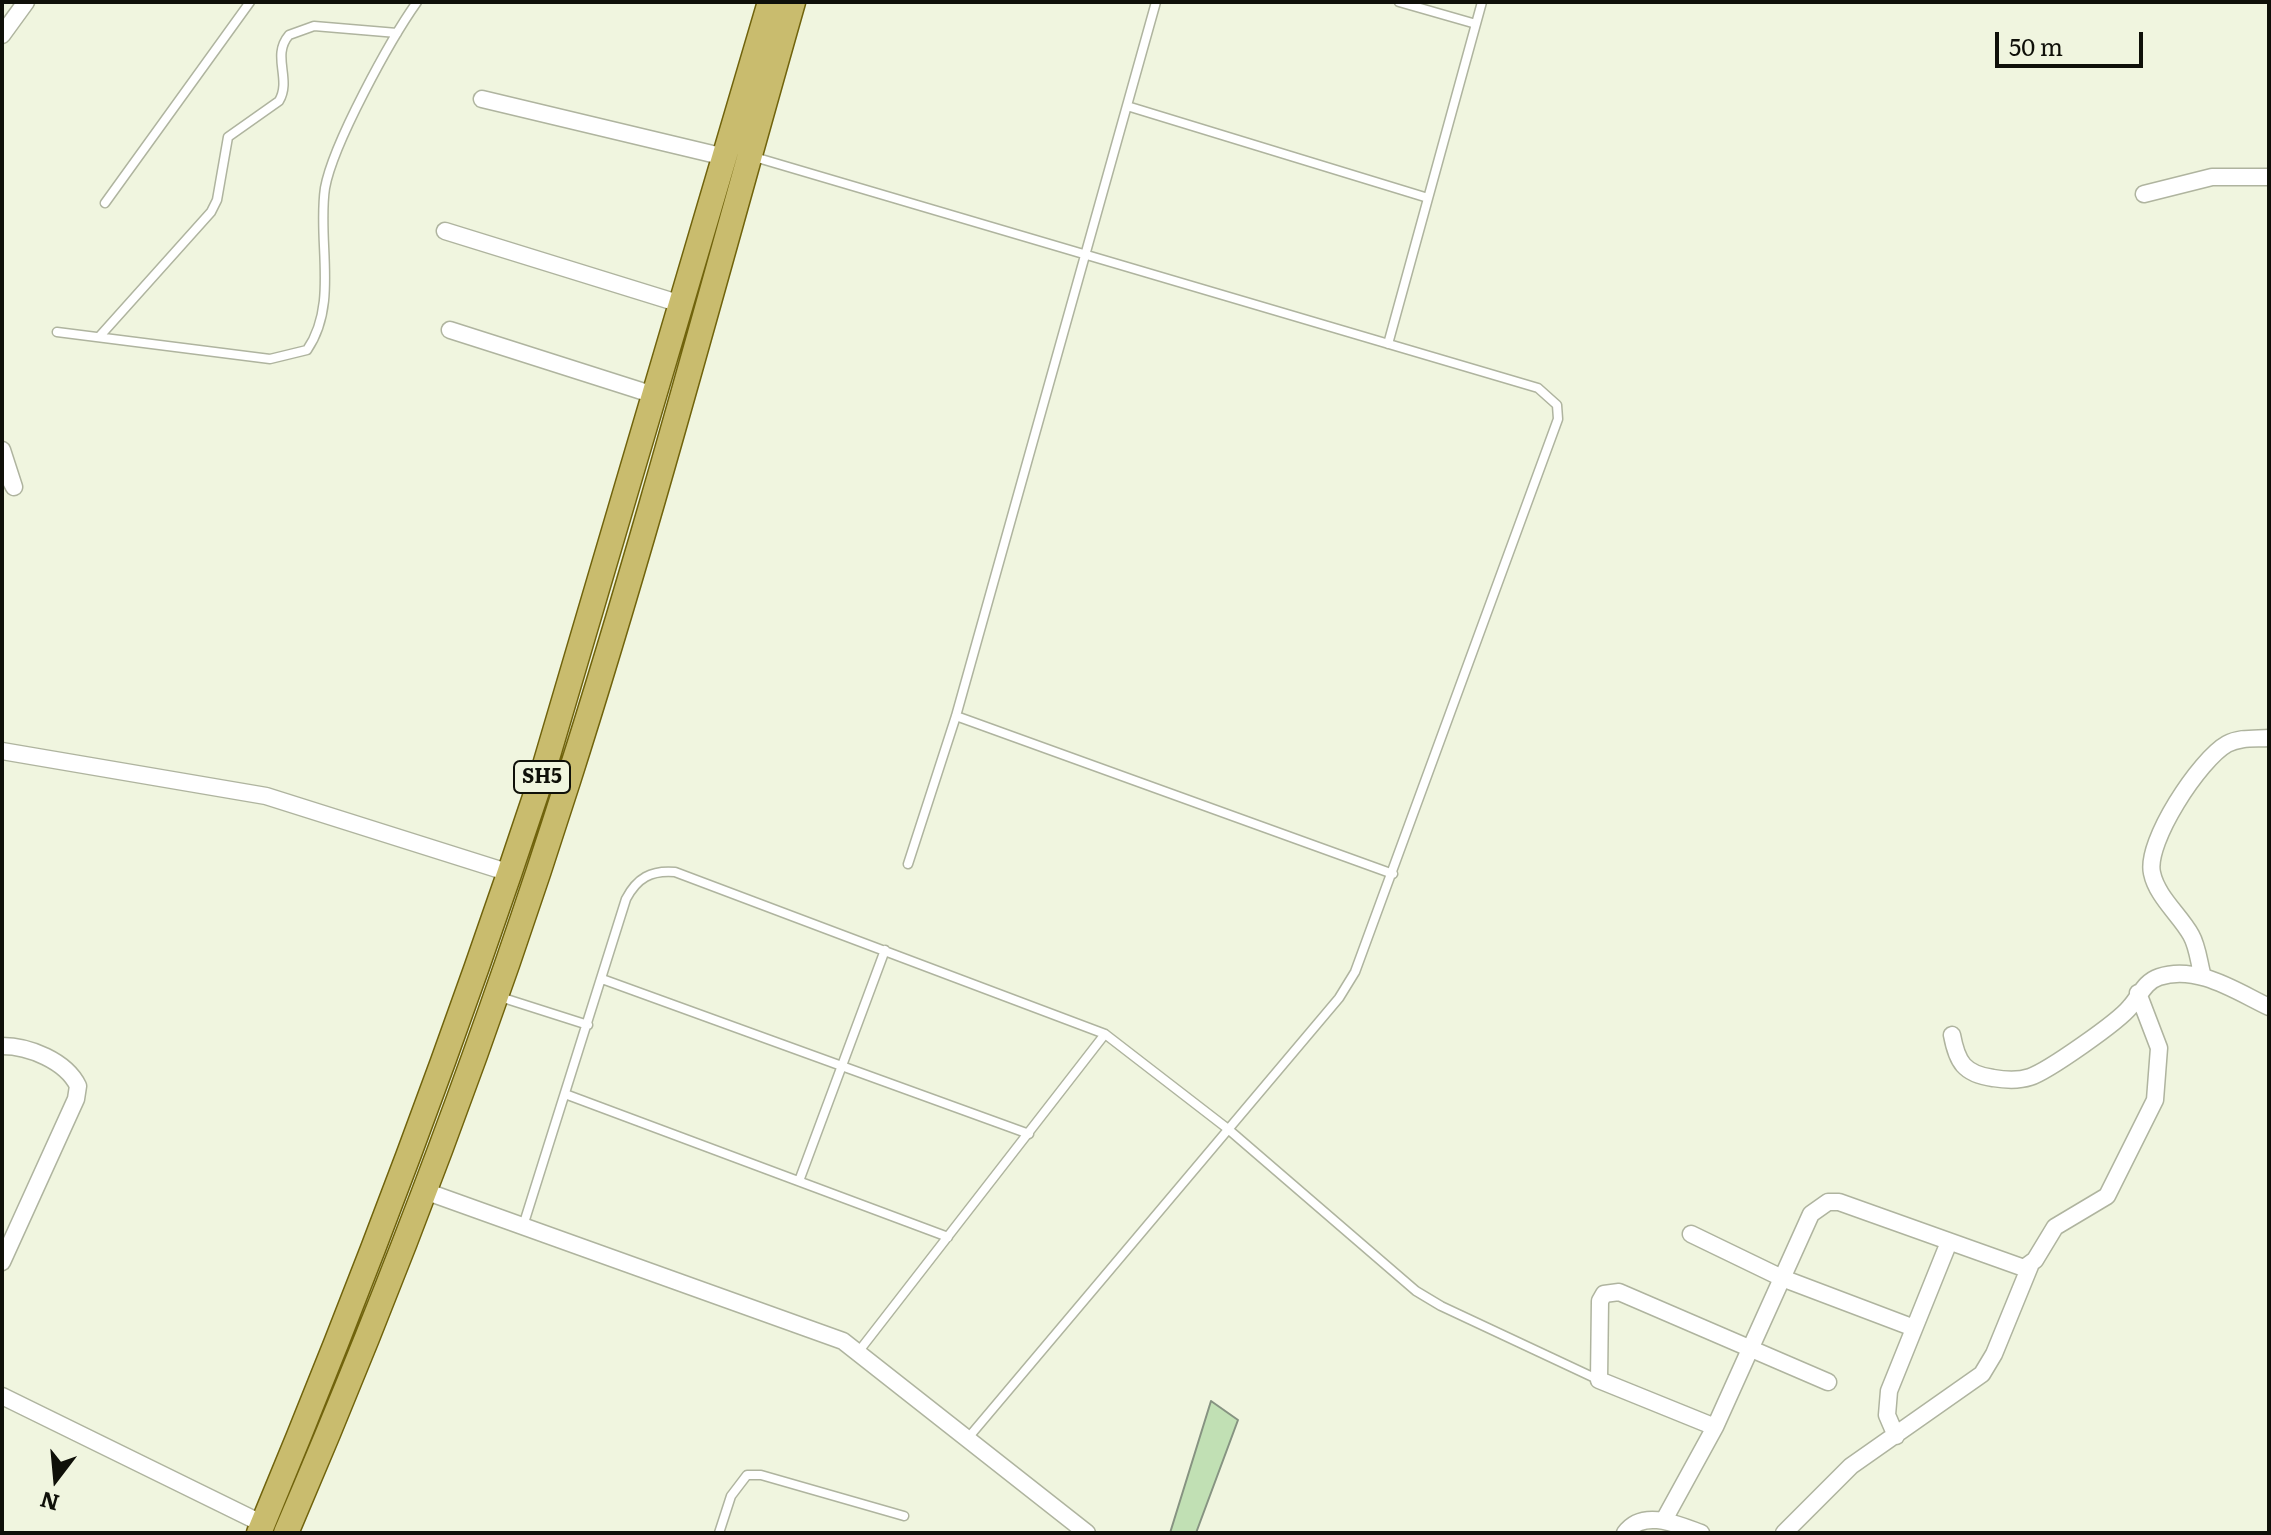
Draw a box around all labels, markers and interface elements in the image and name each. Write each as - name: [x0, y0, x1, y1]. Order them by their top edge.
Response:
- scale bar: [1999, 16, 2147, 66]
- text: 50 m: [2009, 28, 2063, 63]
- road number: SH5: [514, 761, 570, 793]
- north arrow: [16, 1439, 96, 1519]
- text: N: [36, 1484, 63, 1521]

